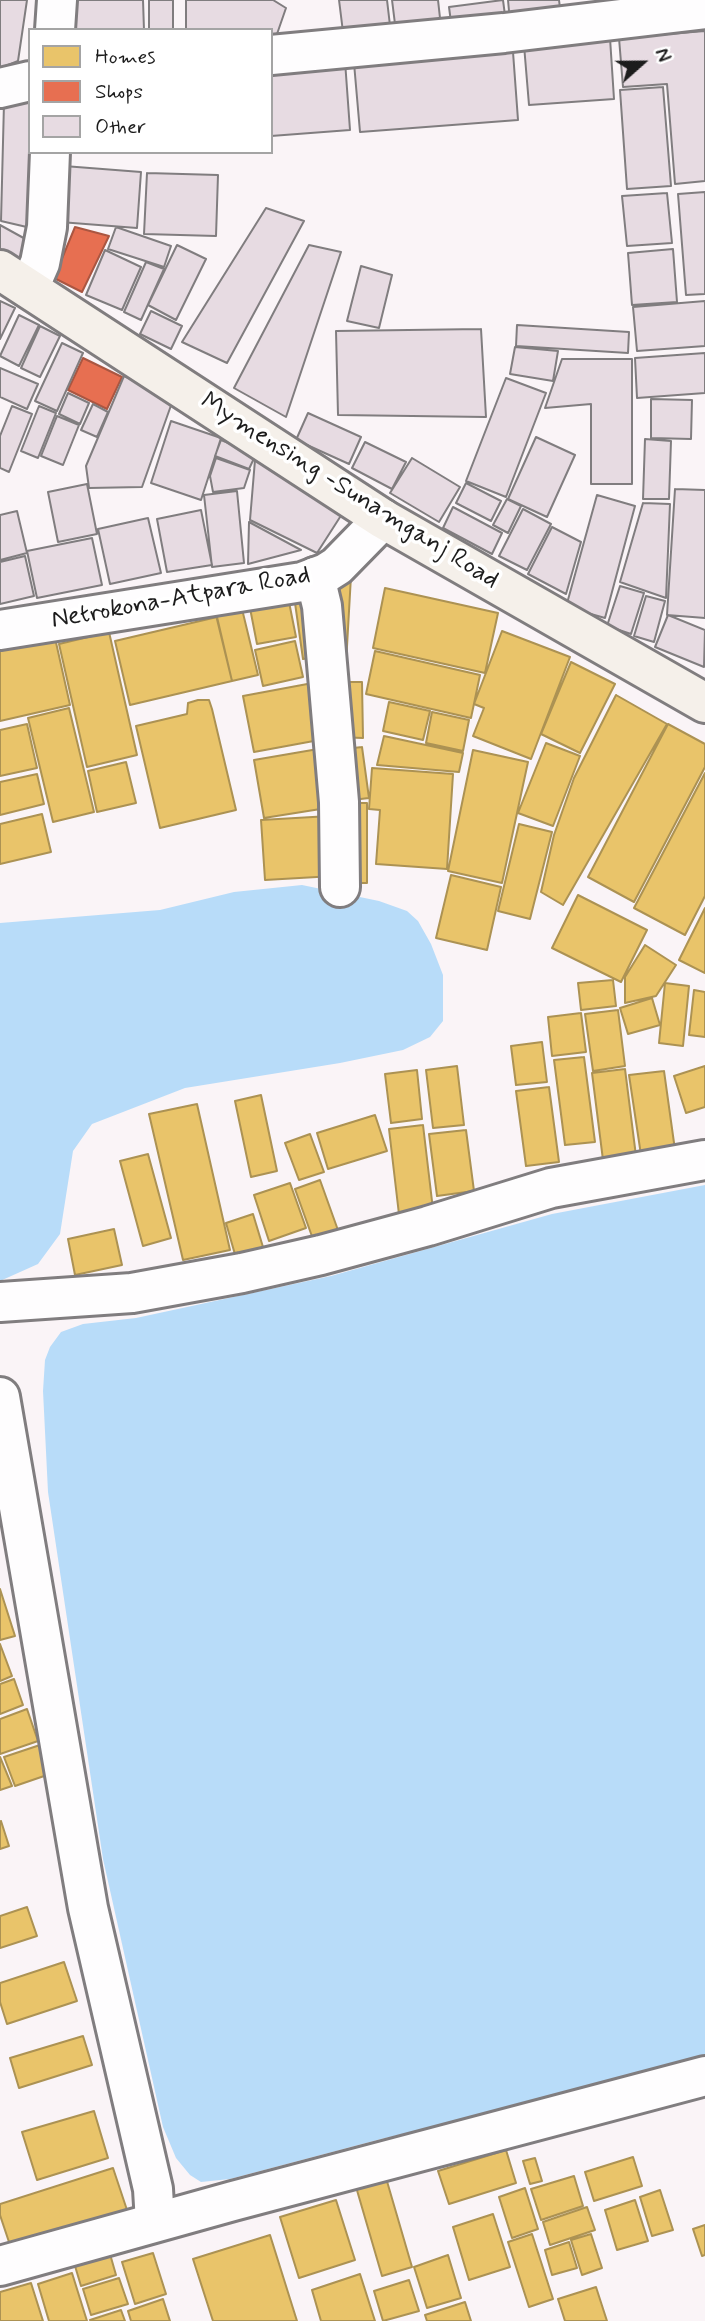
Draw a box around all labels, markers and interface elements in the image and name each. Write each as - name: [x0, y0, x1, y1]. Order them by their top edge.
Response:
- legend: [28, 28, 273, 154]
- north arrow: [607, 28, 677, 98]
- text: Homes: [95, 43, 155, 71]
- text: N: [648, 45, 676, 66]
- text: Shops: [95, 78, 143, 106]
- text: Other: [95, 113, 146, 141]
- street label: Mymensing -Sunamganj Road: [194, 387, 504, 597]
- street label: Netrokona-Atpara Road: [49, 561, 313, 637]

